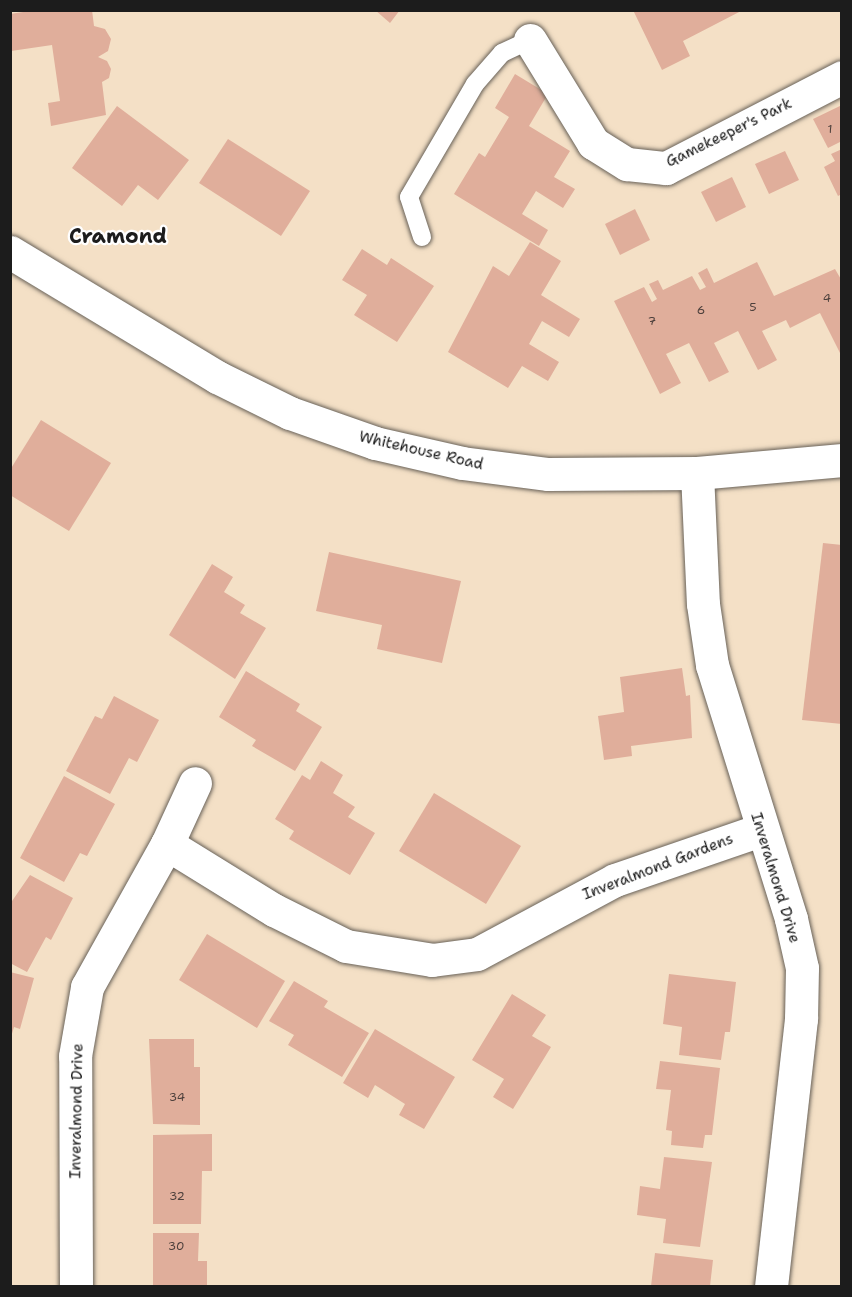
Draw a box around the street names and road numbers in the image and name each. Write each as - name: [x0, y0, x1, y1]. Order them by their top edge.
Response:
- street label: Gamekeeper's Park: [663, 95, 795, 171]
- street label: Whitehouse Road: [357, 428, 485, 474]
- street label: Inveralmond Drive: [747, 811, 803, 945]
- street label: Inveralmond Gardens: [580, 830, 736, 904]
- street label: Inveralmond Drive: [67, 1043, 87, 1179]

